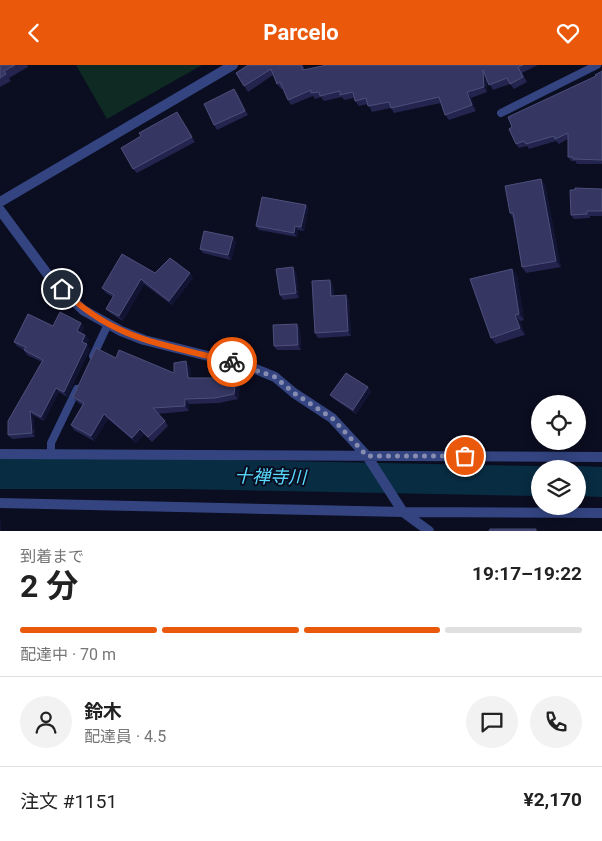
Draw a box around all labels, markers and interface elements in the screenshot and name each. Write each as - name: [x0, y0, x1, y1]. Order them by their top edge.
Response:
- icon: back: [20, 19, 48, 47]
- icon: heart: [554, 19, 582, 47]
- text: Parcelo: [263, 20, 339, 45]
- pin: [41, 268, 83, 310]
- icon: home: [48, 275, 76, 303]
- courier: [207, 337, 257, 387]
- icon: bike: [218, 348, 246, 376]
- map controls: [531, 395, 586, 515]
- button: locate: [531, 395, 586, 450]
- pin: [444, 435, 486, 477]
- icon: bag: [451, 442, 479, 470]
- button: layers: [531, 460, 586, 515]
- water label: 十禅寺川: [234, 465, 308, 488]
- text: 到着まで: [20, 547, 84, 566]
- text: 19:17–19:22: [472, 562, 582, 585]
- text: 2 分: [20, 567, 78, 605]
- text: 配達中 · 70 m: [20, 645, 116, 664]
- button: person: [20, 696, 72, 748]
- button: chat: [466, 696, 518, 748]
- button: phone: [530, 696, 582, 748]
- text: 鈴木: [84, 700, 122, 723]
- text: 配達員 · 4.5: [84, 727, 166, 746]
- text: ¥2,170: [524, 788, 582, 811]
- text: 注文 #1151: [20, 790, 117, 813]

